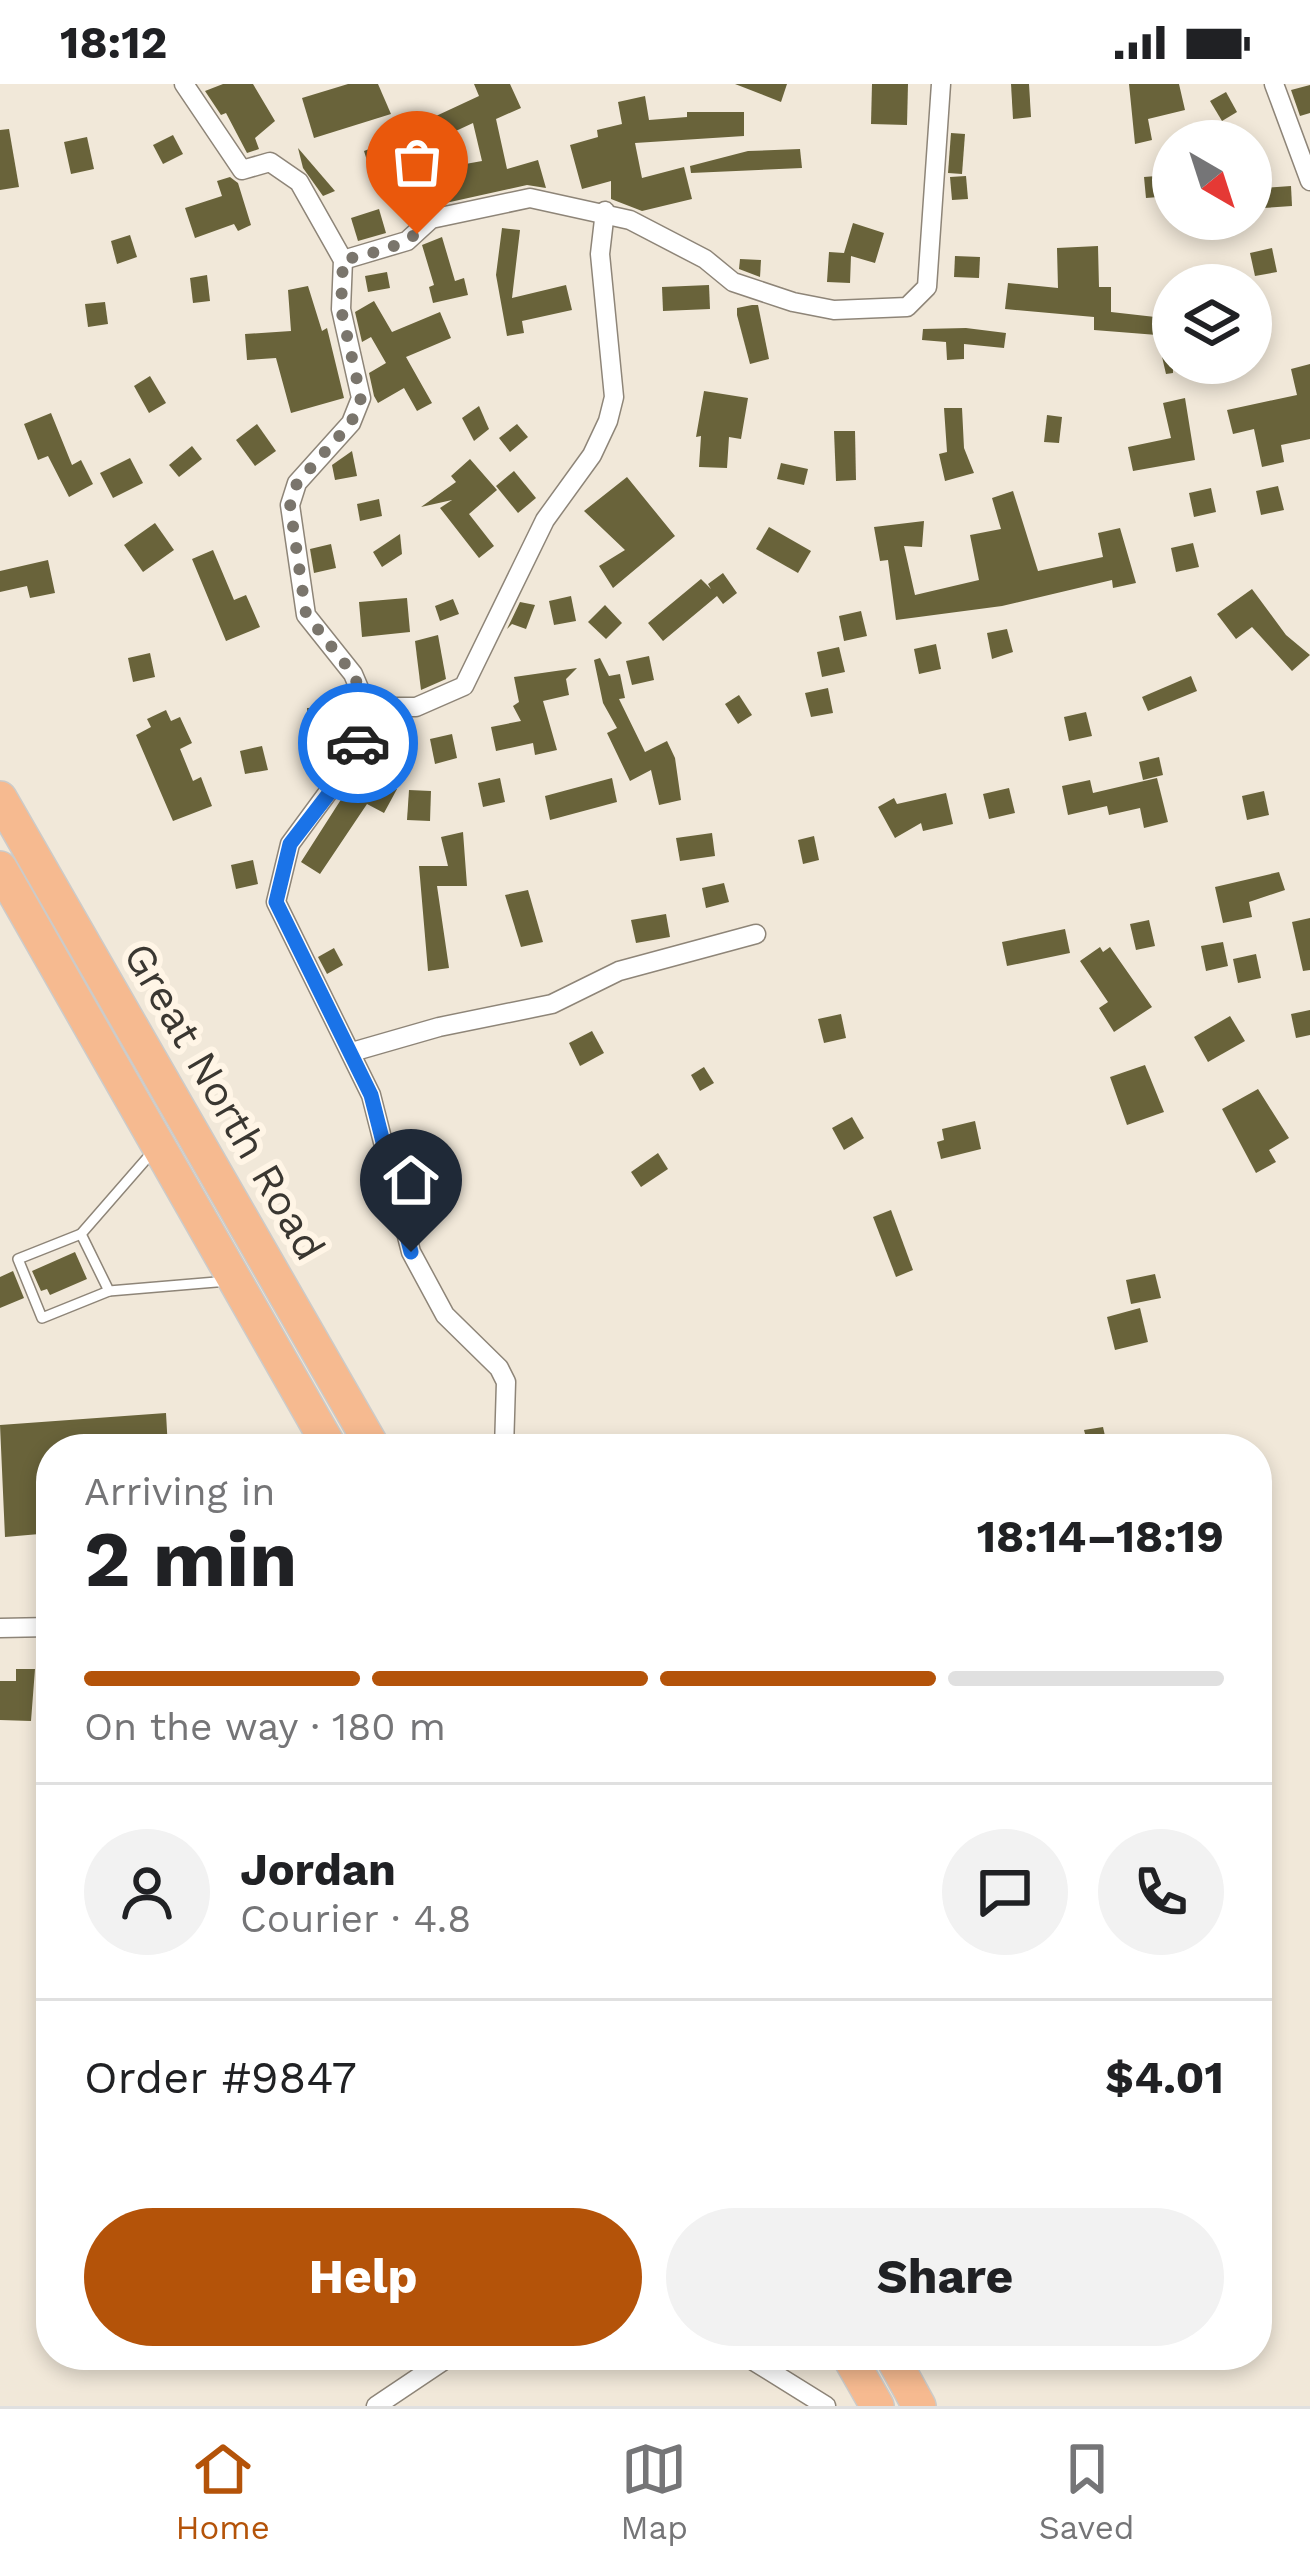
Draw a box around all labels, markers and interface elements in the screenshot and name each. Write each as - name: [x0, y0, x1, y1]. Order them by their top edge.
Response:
- text: 18:12: [60, 16, 167, 69]
- pin: [366, 111, 468, 234]
- north arrow: [1152, 120, 1272, 240]
- map controls: [1152, 120, 1272, 384]
- icon: bag: [384, 129, 450, 195]
- button: layers: [1152, 264, 1272, 384]
- courier: [298, 683, 418, 803]
- icon: car: [325, 710, 391, 776]
- street label: Great North Road: [114, 934, 335, 1269]
- pin: [360, 1129, 462, 1252]
- icon: home: [378, 1147, 444, 1213]
- text: Arriving in: [84, 1469, 275, 1514]
- text: 18:14–18:19: [977, 1510, 1224, 1563]
- text: 2 min: [84, 1513, 297, 1605]
- text: On the way · 180 m: [84, 1704, 446, 1749]
- button: person: [84, 1829, 210, 1955]
- button: chat: [942, 1829, 1068, 1955]
- button: phone: [1098, 1829, 1224, 1955]
- text: Jordan: [240, 1843, 396, 1896]
- text: Courier · 4.8: [240, 1896, 471, 1941]
- text: Order #9847: [84, 2051, 357, 2104]
- text: $4.01: [1105, 2051, 1224, 2104]
- button: Help: [84, 2208, 642, 2346]
- button: Share: [666, 2208, 1224, 2346]
- tab: Home: [175, 2436, 270, 2547]
- tab: Map: [621, 2436, 688, 2547]
- tab: Saved: [1039, 2436, 1135, 2547]

